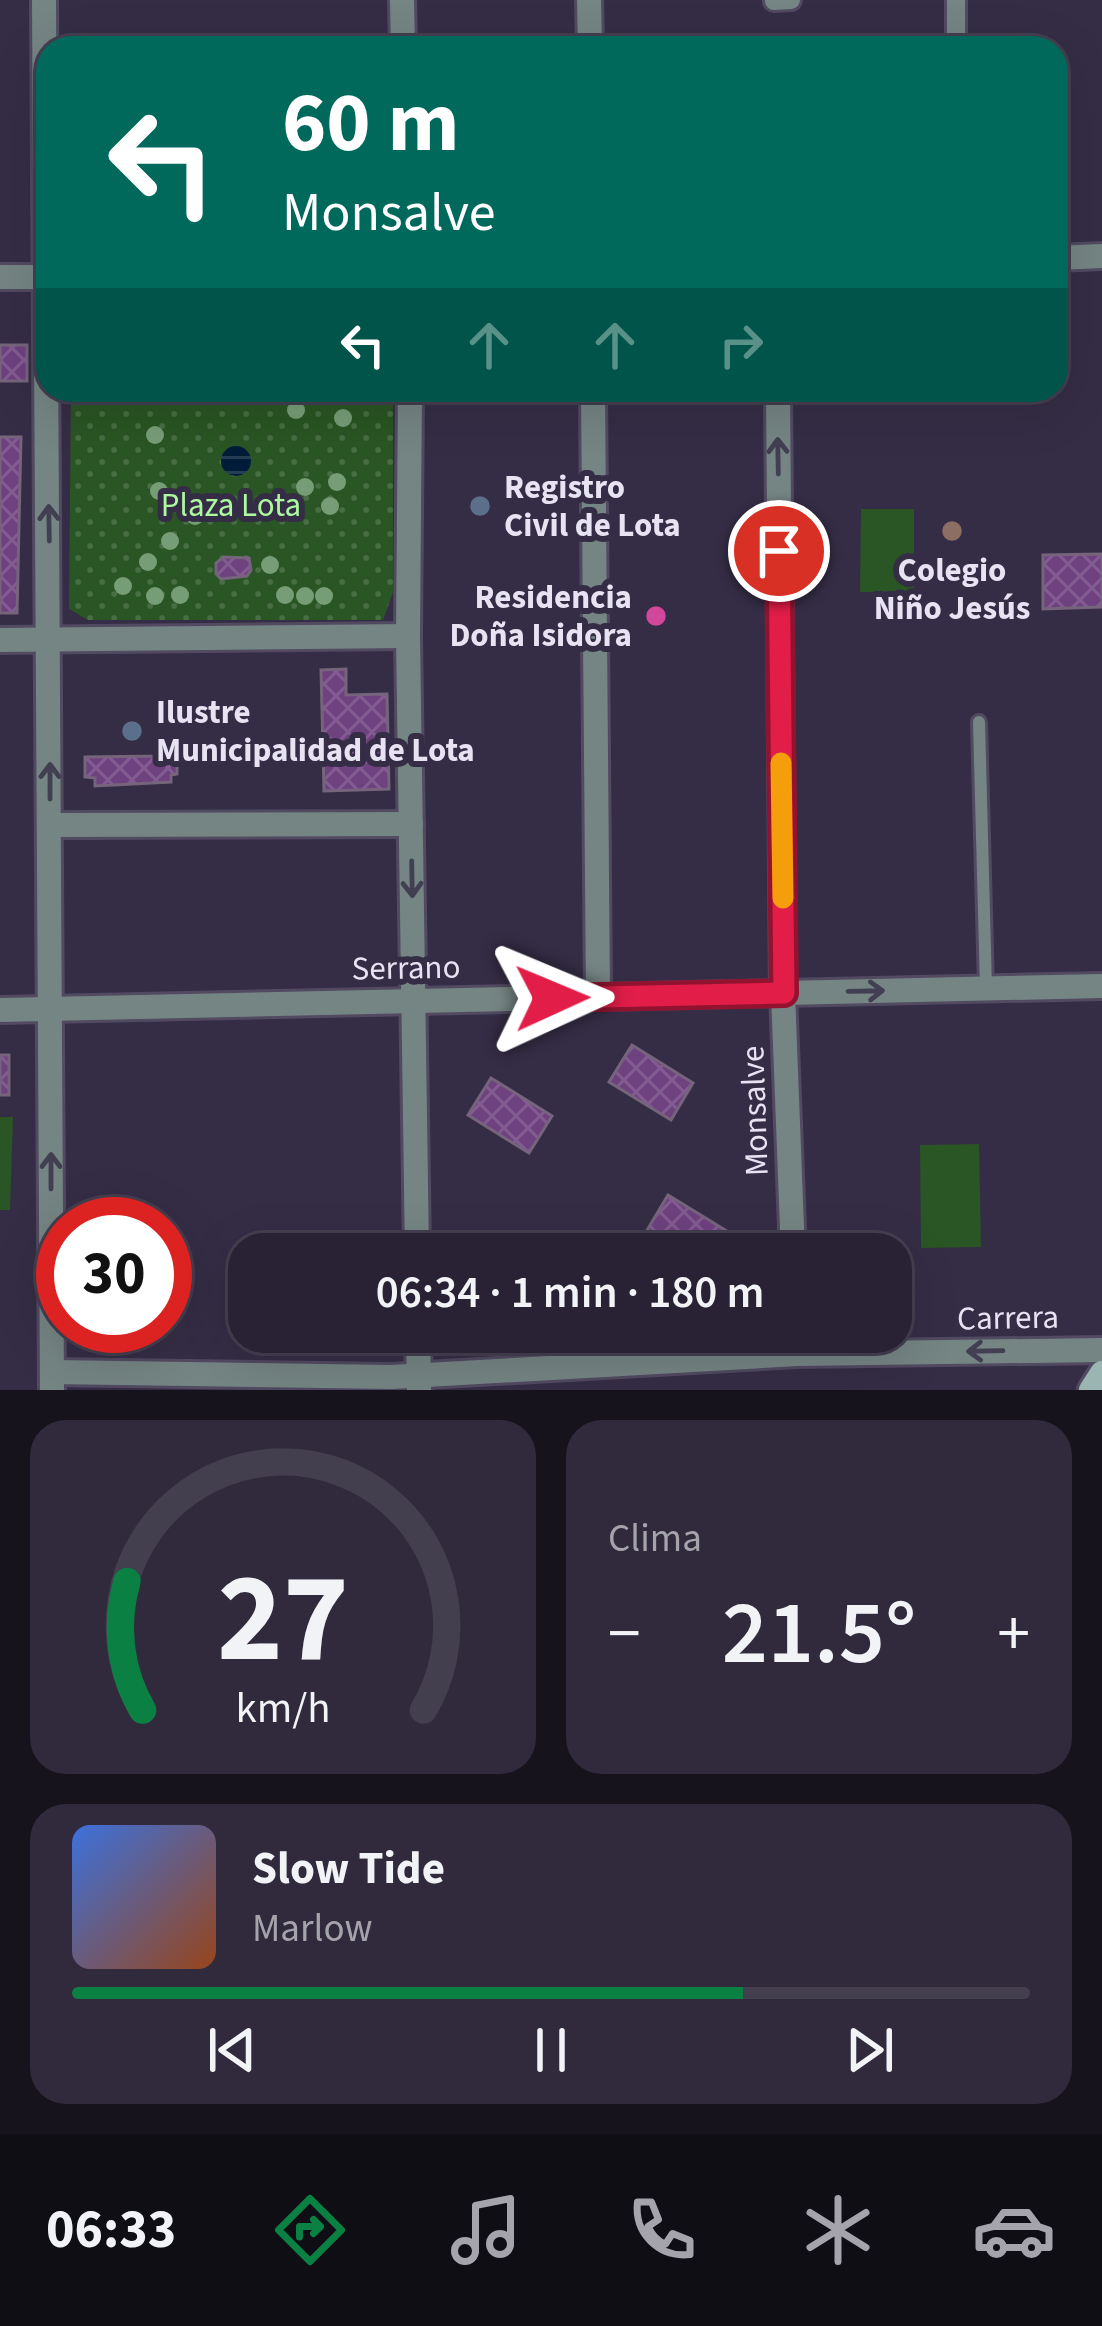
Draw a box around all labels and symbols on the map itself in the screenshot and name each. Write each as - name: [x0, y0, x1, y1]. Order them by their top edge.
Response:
- one-way arrow: [767, 437, 790, 476]
- place label: Registro Civil de Lota: [504, 464, 681, 549]
- park label: Plaza Lota: [161, 482, 301, 529]
- marker: Registro Civil de Lota: [467, 493, 493, 519]
- pin: [728, 500, 830, 602]
- one-way arrow: [37, 504, 60, 543]
- marker: Colegio Niño Jesús: [939, 518, 965, 544]
- place label: Colegio Niño Jesús: [874, 547, 1030, 632]
- place label: Residencia Doña Isidora: [449, 574, 632, 659]
- marker: Residencia Doña Isidora: [643, 603, 669, 629]
- place label: Ilustre Municipalidad de Lota: [156, 689, 475, 774]
- marker: Ilustre Municipalidad de Lota: [119, 718, 145, 744]
- one-way arrow: [39, 762, 61, 801]
- one-way arrow: [401, 859, 423, 898]
- position arrow: [489, 935, 615, 1061]
- street label: Serrano: [351, 944, 461, 992]
- one-way arrow: [846, 980, 885, 1003]
- street label: Monsalve: [729, 1045, 781, 1177]
- one-way arrow: [40, 1152, 62, 1191]
- speed limit sign: 30: [36, 1197, 192, 1353]
- street label: Carrera: [957, 1294, 1059, 1342]
- one-way arrow: [966, 1340, 1005, 1362]

